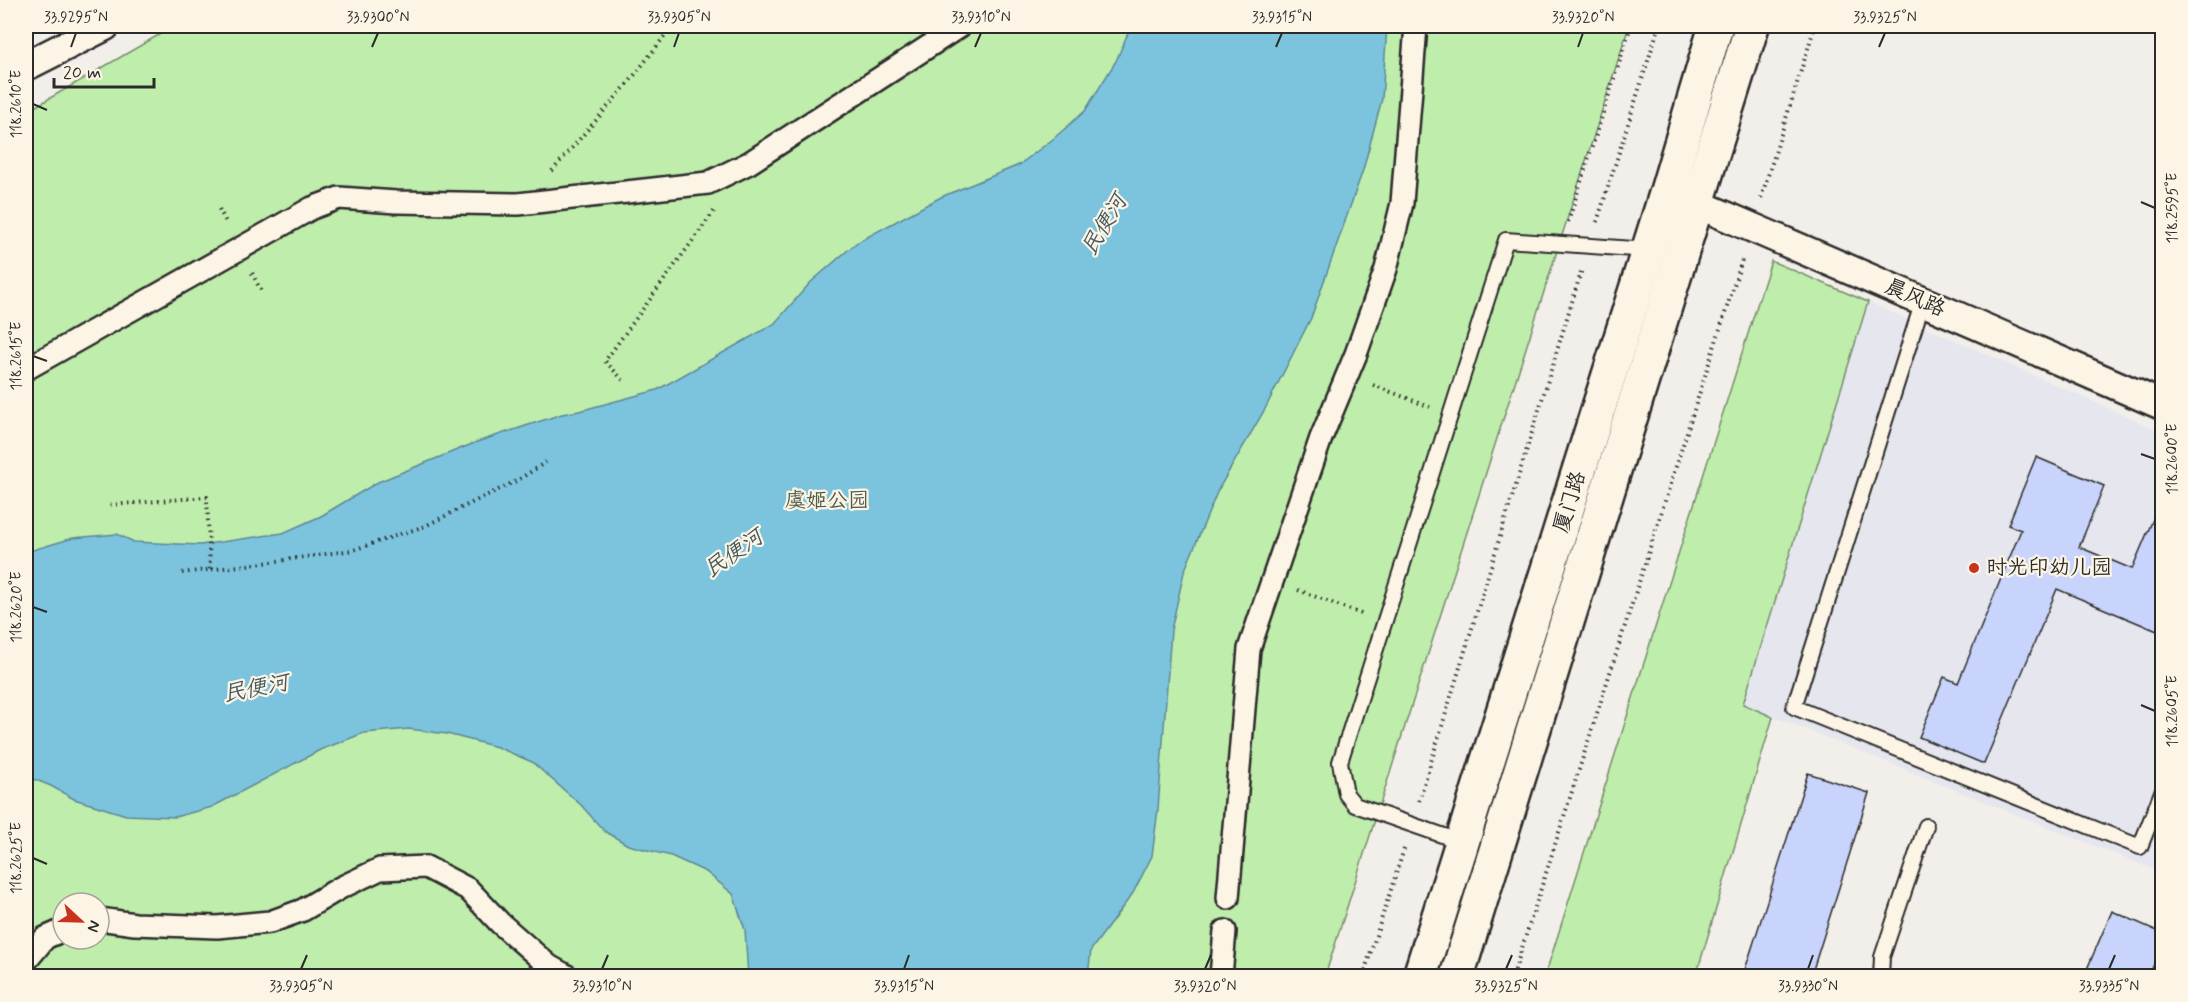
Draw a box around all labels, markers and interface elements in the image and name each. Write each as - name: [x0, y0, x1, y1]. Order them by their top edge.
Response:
- text: 33.9295°N: [44, 8, 108, 28]
- text: 33.9300°N: [347, 8, 409, 28]
- text: 33.9305°N: [647, 8, 711, 28]
- text: 33.9310°N: [951, 8, 1011, 28]
- text: 33.9315°N: [1252, 8, 1312, 28]
- text: 33.9320°N: [1552, 8, 1614, 28]
- text: 33.9325°N: [1853, 8, 1917, 28]
- scale bar: [54, 51, 154, 89]
- text: 20 m: [63, 61, 101, 85]
- text: 118.2610°E: [7, 70, 27, 138]
- text: 118.2595°E: [2163, 172, 2183, 243]
- water label: 民便河: [1076, 187, 1136, 261]
- street label: 晨风路: [1881, 272, 1949, 324]
- text: 118.2615°E: [7, 321, 27, 391]
- text: 118.2600°E: [2163, 423, 2183, 495]
- street label: 厦门路: [1547, 468, 1593, 536]
- park label: 虞姬公园: [785, 487, 869, 515]
- water label: 民便河: [699, 522, 772, 584]
- place label: 时光印幼儿园: [1986, 554, 2112, 582]
- marker: 时光印幼儿园: [1967, 561, 1981, 575]
- text: 118.2620°E: [7, 571, 27, 643]
- water label: 民便河: [221, 668, 294, 709]
- text: 118.2605°E: [2163, 675, 2183, 747]
- text: 118.2625°E: [7, 822, 27, 894]
- north arrow: [51, 891, 111, 951]
- text: N: [82, 917, 105, 935]
- text: 33.9305°N: [269, 977, 333, 997]
- text: 33.9310°N: [572, 977, 632, 997]
- text: 33.9315°N: [874, 977, 934, 997]
- text: 33.9320°N: [1174, 977, 1236, 997]
- text: 33.9325°N: [1474, 977, 1538, 997]
- text: 33.9330°N: [1778, 977, 1838, 997]
- text: 33.9335°N: [2079, 977, 2139, 997]

